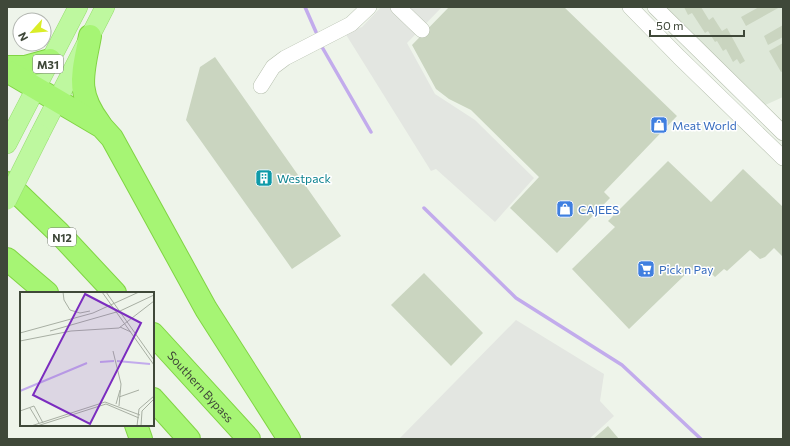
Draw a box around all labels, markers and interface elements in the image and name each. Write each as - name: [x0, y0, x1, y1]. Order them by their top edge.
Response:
- north arrow: [12, 12, 52, 52]
- scale bar: [650, 12, 744, 38]
- text: 50 m: [656, 18, 684, 32]
- text: N: [15, 30, 30, 43]
- road number: M31: [33, 55, 63, 73]
- shop icon: Meat World: [649, 115, 669, 135]
- place label: Meat World: [672, 118, 737, 132]
- building icon: Westpack: [254, 168, 274, 188]
- place label: Westpack: [277, 171, 331, 185]
- shop icon: CAJEES: [555, 199, 575, 219]
- place label: CAJEES: [578, 202, 619, 217]
- road number: N12: [48, 228, 76, 246]
- supermarket icon: Pick n Pay: [636, 259, 656, 279]
- place label: Pick n Pay: [659, 262, 713, 276]
- inset map: [20, 292, 154, 426]
- street label: Southern Bypass: [165, 348, 237, 425]

